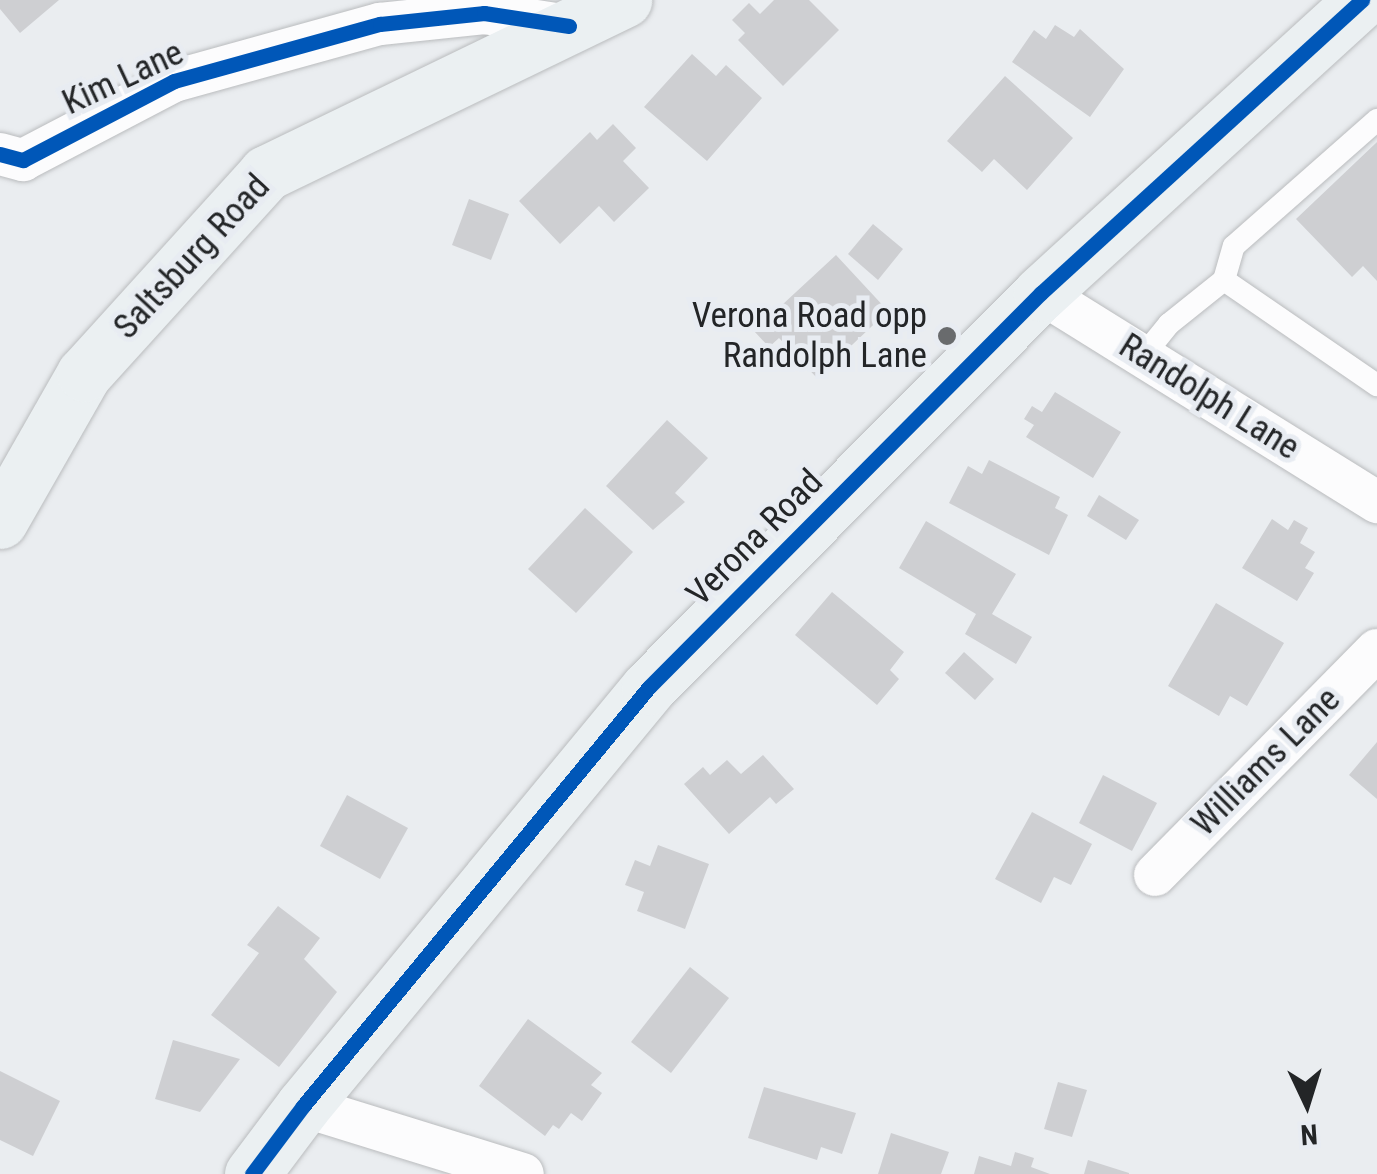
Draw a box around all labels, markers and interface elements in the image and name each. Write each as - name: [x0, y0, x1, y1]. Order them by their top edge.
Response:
- street label: Kim Lane: [56, 32, 190, 124]
- street label: Saltsburg Road: [105, 166, 279, 348]
- place label: Verona Road opp Randolph Lane: [692, 295, 927, 377]
- marker: Verona Road opp Randolph Lane: [936, 325, 958, 347]
- street label: Randolph Lane: [1111, 325, 1307, 469]
- street label: Verona Road: [678, 461, 832, 615]
- street label: Williams Lane: [1183, 679, 1349, 845]
- north arrow: [1257, 1054, 1357, 1154]
- text: N: [1299, 1117, 1319, 1151]

